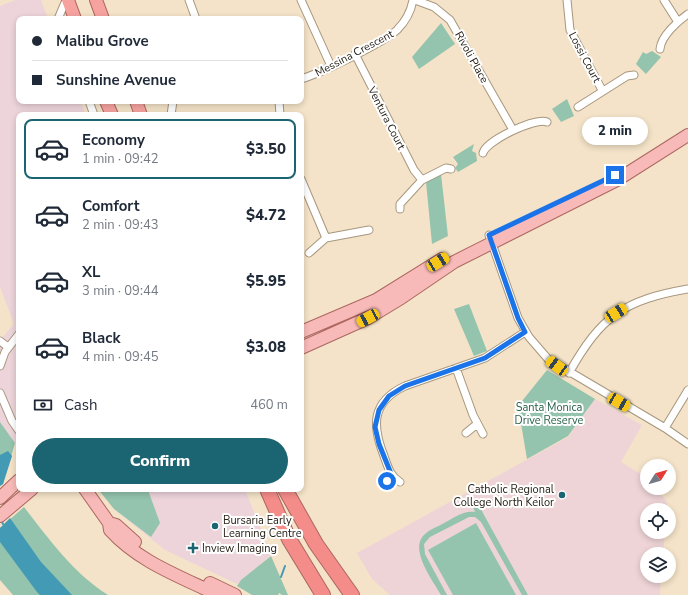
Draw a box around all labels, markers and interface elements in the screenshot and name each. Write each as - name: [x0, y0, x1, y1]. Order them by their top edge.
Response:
- street label: Messina Crescent: [312, 26, 396, 80]
- street label: Rivoli Place: [451, 29, 492, 86]
- street label: Lossi Court: [565, 29, 604, 85]
- text: Malibu Grove: [56, 31, 149, 51]
- text: Sunshine Avenue: [56, 70, 176, 90]
- street label: Ventura Court: [364, 83, 409, 152]
- callout: 2 min: [582, 117, 648, 145]
- text: 2 min: [598, 122, 632, 140]
- text: Economy: [82, 130, 145, 150]
- icon: car: [34, 131, 70, 167]
- text: $3.50: [246, 139, 286, 159]
- text: 1 min · 09:42: [82, 150, 158, 168]
- route end: [606, 166, 624, 184]
- text: Comfort: [82, 196, 139, 216]
- icon: car: [34, 197, 70, 233]
- text: $4.72: [246, 205, 286, 225]
- text: 2 min · 09:43: [82, 216, 158, 234]
- car: [425, 251, 451, 273]
- text: XL: [82, 262, 101, 282]
- icon: car: [34, 263, 70, 299]
- text: $5.95: [246, 271, 286, 291]
- text: 3 min · 09:44: [82, 282, 158, 300]
- car: [603, 302, 629, 324]
- car: [355, 307, 381, 329]
- text: Black: [82, 328, 120, 348]
- icon: car: [34, 329, 70, 365]
- text: $3.08: [246, 337, 286, 357]
- text: 4 min · 09:45: [82, 348, 158, 366]
- car: [544, 354, 570, 378]
- car: [606, 391, 632, 413]
- icon: cash: [32, 394, 54, 416]
- text: Cash: [64, 395, 98, 415]
- text: 460 m: [250, 396, 288, 414]
- park label: Santa Monica Drive Reserve: [515, 400, 584, 428]
- button: Confirm: [32, 438, 288, 484]
- north arrow: [640, 459, 676, 495]
- map controls: [640, 459, 676, 583]
- route start: [378, 472, 396, 490]
- place label: Catholic Regional College North Keilor: [454, 482, 555, 510]
- marker: Catholic Regional College North Keilor: [557, 490, 567, 500]
- button: locate: [640, 503, 676, 539]
- place label: Bursaria Early Learning Centre: [223, 513, 302, 541]
- marker: Bursaria Early Learning Centre: [210, 521, 220, 531]
- place label: Inview Imaging: [202, 541, 277, 556]
- marker: Inview Imaging: [187, 542, 199, 554]
- button: layers: [640, 547, 676, 583]

